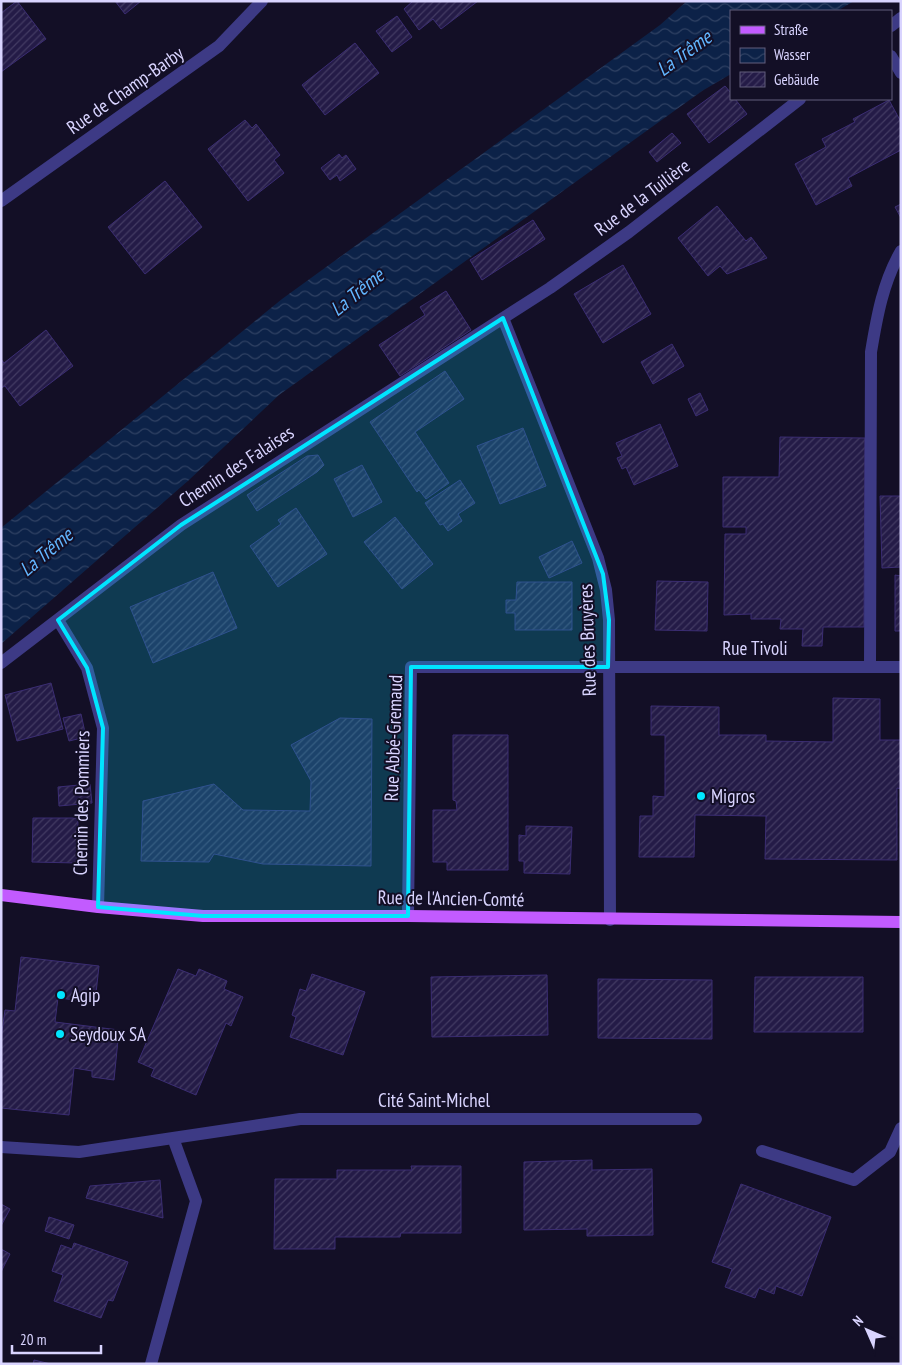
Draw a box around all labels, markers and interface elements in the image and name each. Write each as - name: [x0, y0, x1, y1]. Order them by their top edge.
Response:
- legend: [730, 10, 892, 100]
- text: Straße: [774, 20, 808, 39]
- water label: La Trême: [651, 23, 718, 82]
- street label: Rue de Champ-Barby: [62, 40, 189, 139]
- text: Wasser: [774, 45, 811, 64]
- text: Gebäude: [774, 70, 819, 89]
- street label: Rue de la Tuilière: [589, 153, 695, 241]
- water label: La Trême: [325, 261, 391, 322]
- street label: Chemin des Falaises: [174, 420, 298, 512]
- water label: La Trême: [14, 521, 79, 582]
- street label: Rue des Bruyères: [573, 583, 601, 697]
- street label: Rue Tivoli: [722, 636, 788, 660]
- street label: Rue Abbé-Gremaud: [379, 674, 407, 802]
- street label: Chemin des Pommiers: [68, 730, 94, 876]
- place label: Migros: [711, 784, 755, 808]
- marker: Migros: [695, 790, 707, 802]
- street label: Rue de l'Ancien-Comté: [377, 885, 525, 911]
- place label: Agip: [71, 983, 100, 1007]
- marker: Agip: [55, 989, 67, 1001]
- place label: Seydoux SA: [70, 1022, 146, 1046]
- marker: Seydoux SA: [54, 1028, 66, 1040]
- street label: Cité Saint-Michel: [378, 1088, 491, 1112]
- north arrow: [842, 1305, 892, 1355]
- text: N: [849, 1312, 867, 1330]
- scale bar: [12, 1322, 101, 1354]
- text: 20 m: [20, 1330, 46, 1349]

